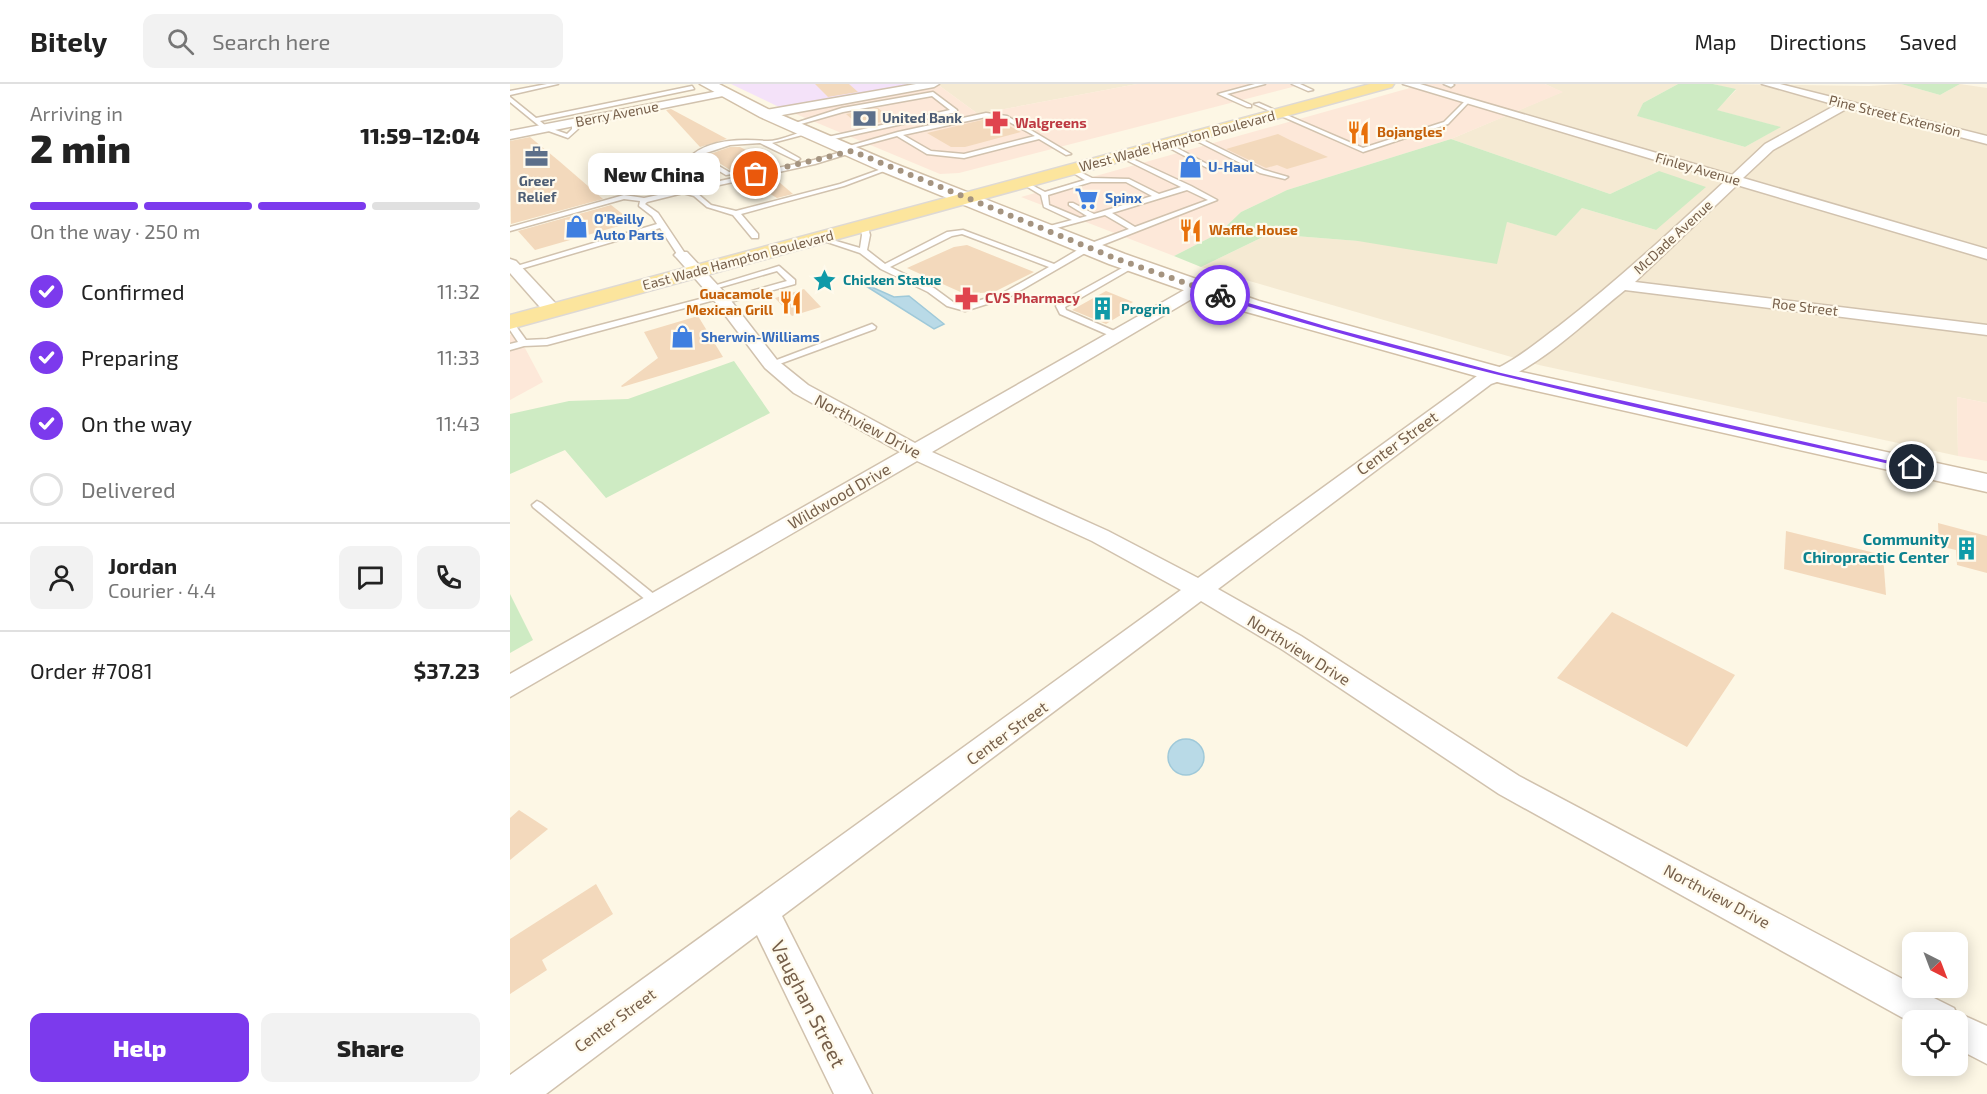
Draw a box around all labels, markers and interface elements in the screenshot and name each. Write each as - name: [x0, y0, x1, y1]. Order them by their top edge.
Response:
- search box: [143, 14, 563, 68]
- text: Bitely: [30, 24, 107, 58]
- icon: search: [164, 25, 197, 58]
- text: Search here: [212, 28, 330, 54]
- text: Map: [1694, 29, 1737, 54]
- text: Directions: [1770, 29, 1866, 54]
- text: Saved: [1899, 29, 1957, 54]
- street label: Pine Street Extension: [1827, 91, 1963, 140]
- street label: Berry Avenue: [574, 97, 660, 130]
- text: Arriving in: [30, 101, 123, 125]
- bank icon: United Bank: [851, 105, 877, 131]
- street label: West Wade Hampton Boulevard: [1077, 106, 1277, 175]
- place label: United Bank: [882, 109, 962, 126]
- pharmacy icon: Walgreens: [984, 110, 1010, 136]
- place label: Walgreens: [1015, 114, 1087, 131]
- restaurant icon: Bojangles': [1346, 119, 1372, 145]
- text: 11:59–12:04: [360, 122, 480, 148]
- place label: Bojangles': [1377, 123, 1446, 140]
- text: 2 min: [30, 124, 131, 171]
- office icon: Greer Relief: [524, 144, 550, 170]
- pin: [730, 148, 781, 199]
- street label: Finley Avenue: [1654, 148, 1743, 189]
- callout: New China: [588, 153, 720, 195]
- shop icon: U-Haul: [1177, 154, 1203, 180]
- icon: bag: [739, 157, 772, 190]
- place label: U-Haul: [1208, 158, 1254, 175]
- text: New China: [603, 162, 705, 186]
- place label: Greer Relief: [518, 172, 557, 205]
- supermarket icon: Spinx: [1074, 185, 1100, 211]
- place label: Spinx: [1105, 189, 1142, 206]
- street label: McDade Avenue: [1630, 196, 1716, 277]
- place label: O'Reilly Auto Parts: [594, 210, 664, 243]
- shop icon: O'Reilly Auto Parts: [563, 214, 589, 240]
- restaurant icon: Waffle House: [1178, 217, 1204, 243]
- text: On the way · 250 m: [30, 219, 200, 243]
- place label: Waffle House: [1209, 221, 1298, 238]
- street label: East Wade Hampton Boulevard: [640, 226, 835, 293]
- courier: [1190, 265, 1250, 325]
- place icon: Chicken Statue: [812, 267, 838, 293]
- place label: Chicken Statue: [843, 271, 941, 288]
- icon: check: [30, 275, 63, 308]
- text: Confirmed: [81, 278, 185, 304]
- text: 11:32: [437, 279, 480, 303]
- icon: bike: [1204, 279, 1237, 312]
- place label: Guacamole Mexican Grill: [686, 285, 773, 318]
- pharmacy icon: CVS Pharmacy: [954, 285, 980, 311]
- restaurant icon: Guacamole Mexican Grill: [778, 289, 804, 315]
- place label: CVS Pharmacy: [985, 289, 1080, 306]
- street label: Roe Street: [1771, 294, 1839, 319]
- building icon: Progrin: [1090, 296, 1116, 322]
- place label: Progrin: [1121, 300, 1170, 317]
- shop icon: Sherwin-Williams: [670, 324, 696, 350]
- place label: Sherwin-Williams: [701, 328, 820, 345]
- icon: check: [30, 341, 63, 374]
- text: Preparing: [81, 344, 179, 370]
- text: 11:33: [437, 345, 480, 369]
- street label: Northview Drive: [812, 390, 925, 462]
- icon: check: [30, 407, 63, 440]
- street label: Center Street: [1352, 407, 1441, 478]
- text: On the way: [81, 410, 192, 436]
- text: 11:43: [436, 411, 480, 435]
- pin: [1886, 441, 1937, 492]
- icon: home: [1895, 450, 1928, 483]
- street label: Wildwood Drive: [784, 459, 893, 533]
- text: Delivered: [81, 476, 176, 502]
- place label: Community Chiropractic Center: [1803, 529, 1949, 566]
- building icon: Community Chiropractic Center: [1954, 535, 1980, 561]
- button: person: [30, 546, 93, 609]
- button: chat: [339, 546, 402, 609]
- button: phone: [417, 546, 480, 609]
- text: Jordan: [108, 552, 177, 578]
- text: Courier · 4.4: [108, 578, 216, 602]
- street label: Northview Drive: [1244, 610, 1354, 689]
- text: Order #7081: [30, 657, 153, 683]
- text: $37.23: [413, 657, 480, 683]
- street label: Center Street: [962, 697, 1051, 768]
- street label: Northview Drive: [1661, 860, 1774, 932]
- north arrow: [1902, 932, 1968, 998]
- map controls: [1902, 932, 1968, 1076]
- street label: Vaughan Street: [767, 936, 851, 1071]
- street label: Center Street: [570, 984, 659, 1055]
- button: locate: [1902, 1010, 1968, 1076]
- button: Help: [30, 1013, 249, 1082]
- button: Share: [261, 1013, 480, 1082]

